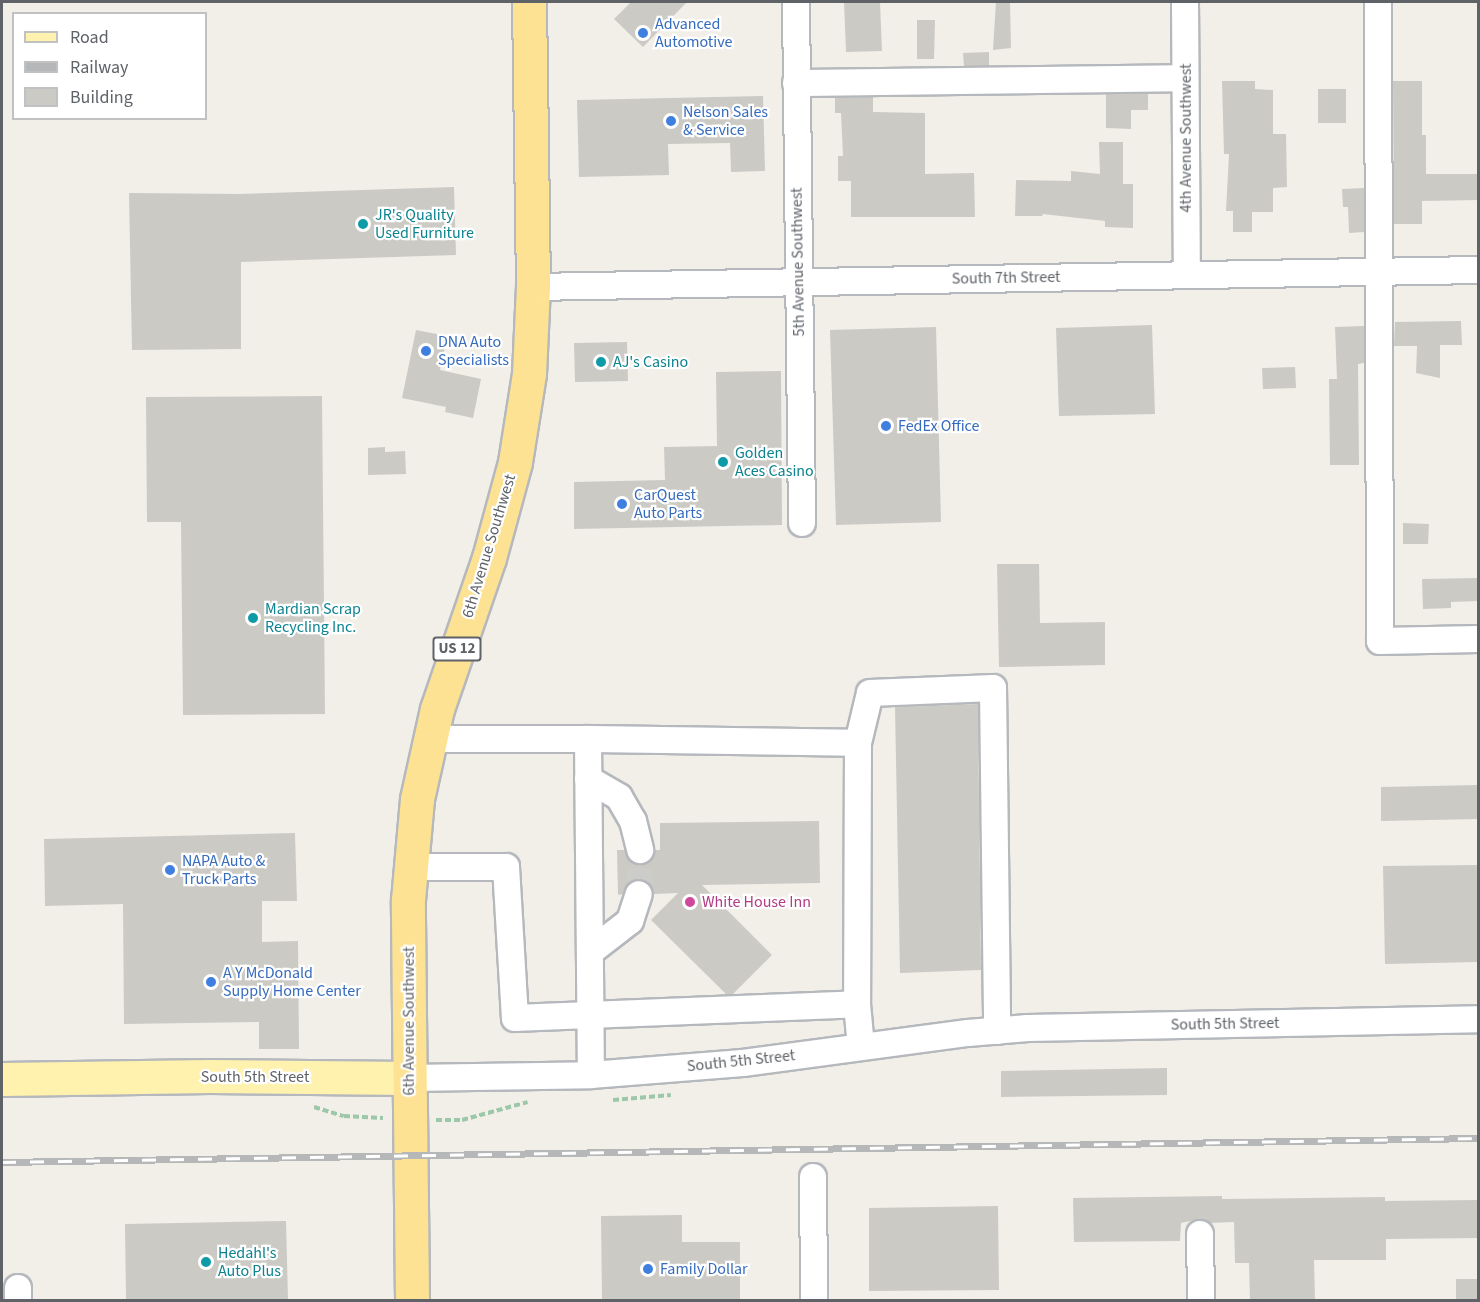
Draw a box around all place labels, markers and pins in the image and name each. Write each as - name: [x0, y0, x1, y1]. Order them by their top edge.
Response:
- place label: Advanced Automotive: [655, 14, 733, 52]
- marker: Advanced Automotive: [636, 26, 650, 40]
- place label: Nelson Sales & Service: [683, 102, 768, 140]
- marker: Nelson Sales & Service: [664, 114, 678, 128]
- place label: JR's Quality Used Furniture: [375, 205, 474, 243]
- marker: JR's Quality Used Furniture: [356, 217, 370, 231]
- place label: DNA Auto Specialists: [438, 332, 509, 370]
- marker: DNA Auto Specialists: [419, 344, 433, 358]
- place label: AJ's Casino: [613, 352, 688, 372]
- marker: AJ's Casino: [594, 355, 608, 369]
- place label: FedEx Office: [898, 416, 979, 436]
- marker: FedEx Office: [879, 419, 893, 433]
- place label: Golden Aces Casino: [735, 443, 814, 481]
- marker: Golden Aces Casino: [716, 455, 730, 469]
- place label: CarQuest Auto Parts: [634, 485, 702, 523]
- marker: CarQuest Auto Parts: [615, 497, 629, 511]
- place label: Mardian Scrap Recycling Inc.: [265, 599, 361, 637]
- marker: Mardian Scrap Recycling Inc.: [246, 611, 260, 625]
- place label: NAPA Auto & Truck Parts: [182, 851, 265, 889]
- marker: NAPA Auto & Truck Parts: [163, 863, 177, 877]
- place label: White House Inn: [702, 892, 811, 912]
- marker: White House Inn: [683, 895, 697, 909]
- place label: A Y McDonald Supply Home Center: [223, 963, 361, 1001]
- marker: A Y McDonald Supply Home Center: [204, 975, 218, 989]
- place label: Hedahl's Auto Plus: [218, 1243, 281, 1281]
- marker: Hedahl's Auto Plus: [199, 1255, 213, 1269]
- place label: Family Dollar: [660, 1259, 748, 1279]
- marker: Family Dollar: [641, 1262, 655, 1276]

